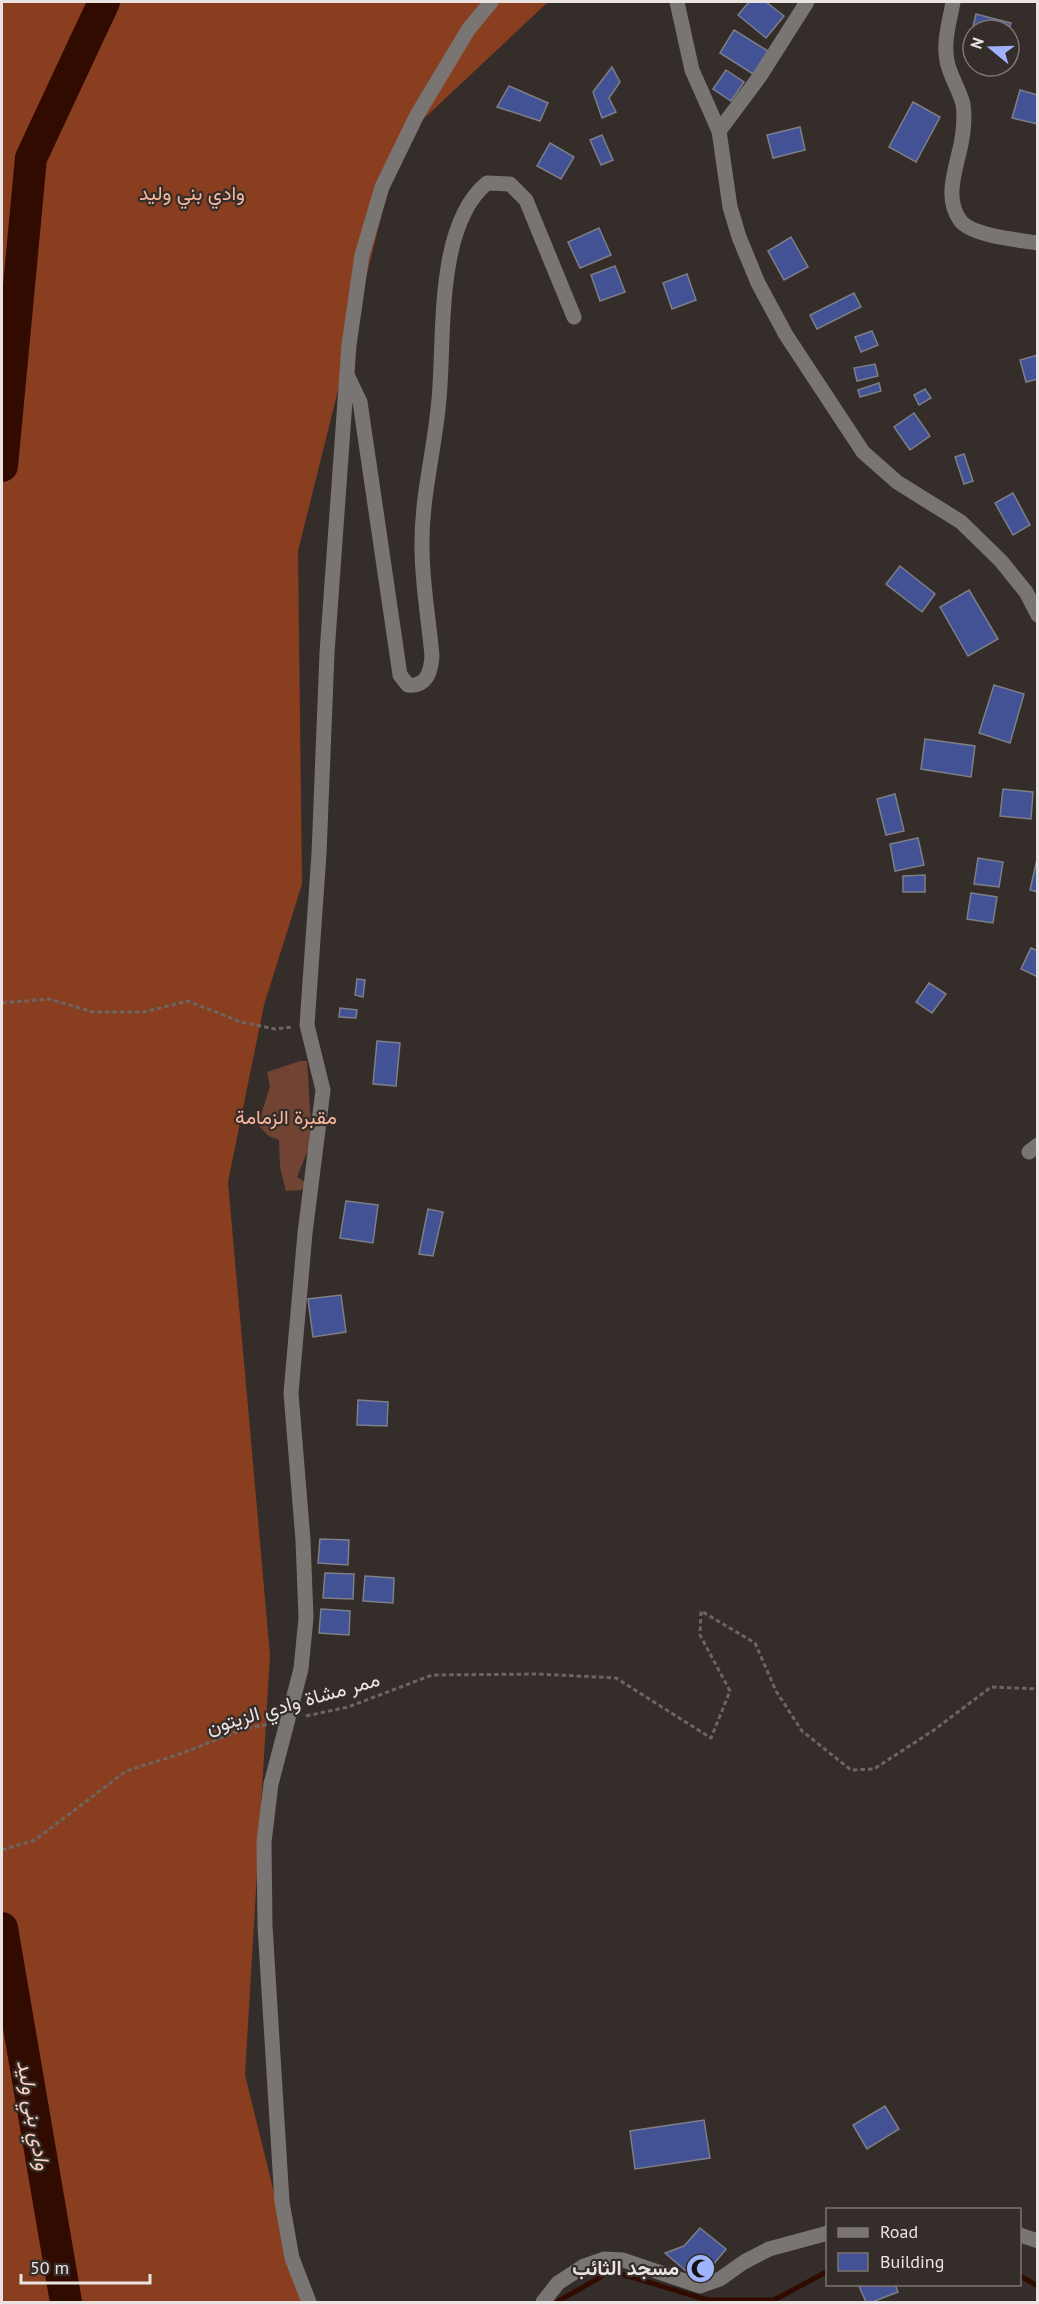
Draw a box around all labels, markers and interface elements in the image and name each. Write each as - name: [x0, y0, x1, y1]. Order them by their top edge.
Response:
- north arrow: [961, 18, 1021, 78]
- text: N: [966, 35, 988, 51]
- park label: وادي بني وليد: [139, 180, 245, 210]
- park label: مقبرة الزمامة: [235, 1104, 337, 1130]
- street label: ممر مشاة وادي الزيتون: [203, 1666, 384, 1744]
- water label: وادي بني وليد: [7, 2058, 57, 2174]
- legend: [826, 2208, 1021, 2286]
- text: Road: [880, 2220, 918, 2243]
- scale bar: [21, 2247, 150, 2285]
- text: Building: [880, 2250, 944, 2273]
- mosque icon: مسجد الثائب: [684, 2252, 716, 2284]
- place label: مسجد الثائب: [572, 2255, 679, 2281]
- text: 50 m: [30, 2256, 69, 2279]

